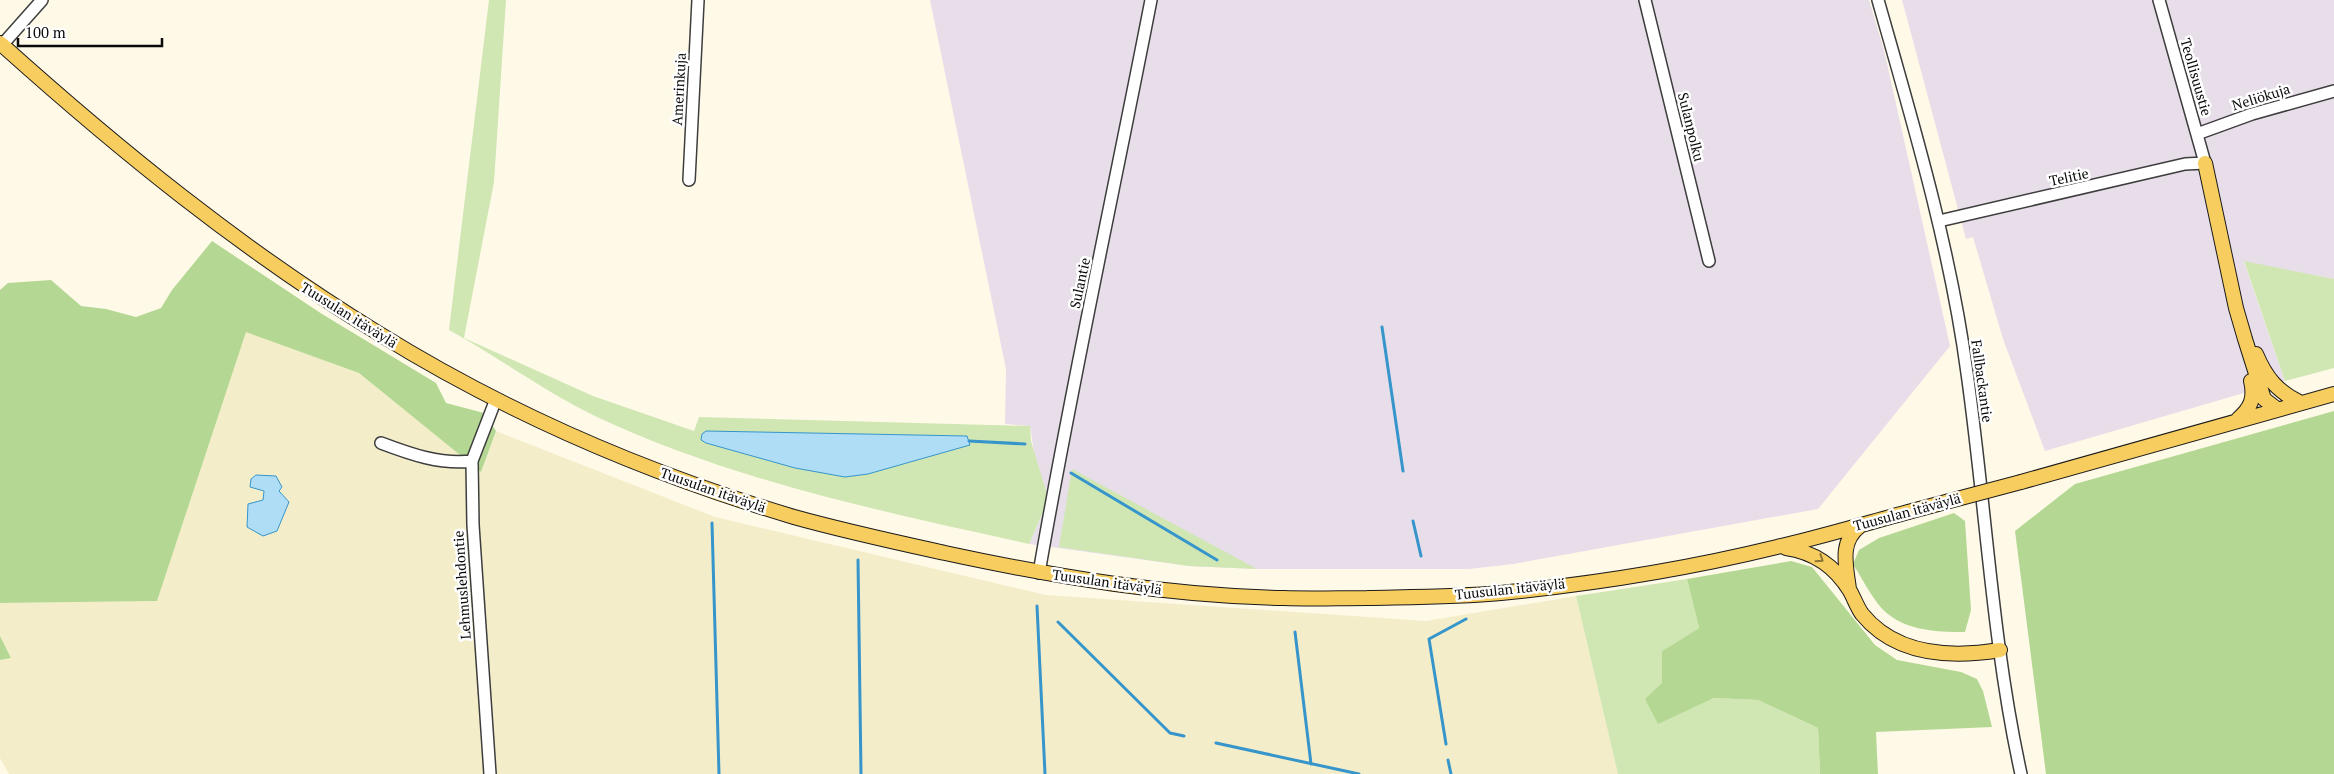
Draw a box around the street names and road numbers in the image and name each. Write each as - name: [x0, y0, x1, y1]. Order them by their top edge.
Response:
- street label: Teollisuustie: [2176, 36, 2217, 118]
- street label: Amerinkuja: [667, 52, 690, 126]
- street label: Neliökuja: [2229, 79, 2292, 114]
- street label: Sulanpolku: [1674, 90, 1709, 163]
- street label: Telitie: [2047, 163, 2090, 190]
- street label: Sulantie: [1065, 256, 1094, 310]
- street label: Tuusulan itäväylä: [297, 277, 401, 352]
- street label: Fallbackantie: [1967, 338, 1998, 424]
- street label: Tuusulan itäväylä: [658, 463, 768, 516]
- street label: Tuusulan itäväylä: [1851, 488, 1963, 535]
- street label: Lehmuslehdontie: [448, 530, 475, 640]
- street label: Tuusulan itäväylä: [1051, 564, 1163, 599]
- street label: Tuusulan itäväylä: [1454, 573, 1566, 604]

